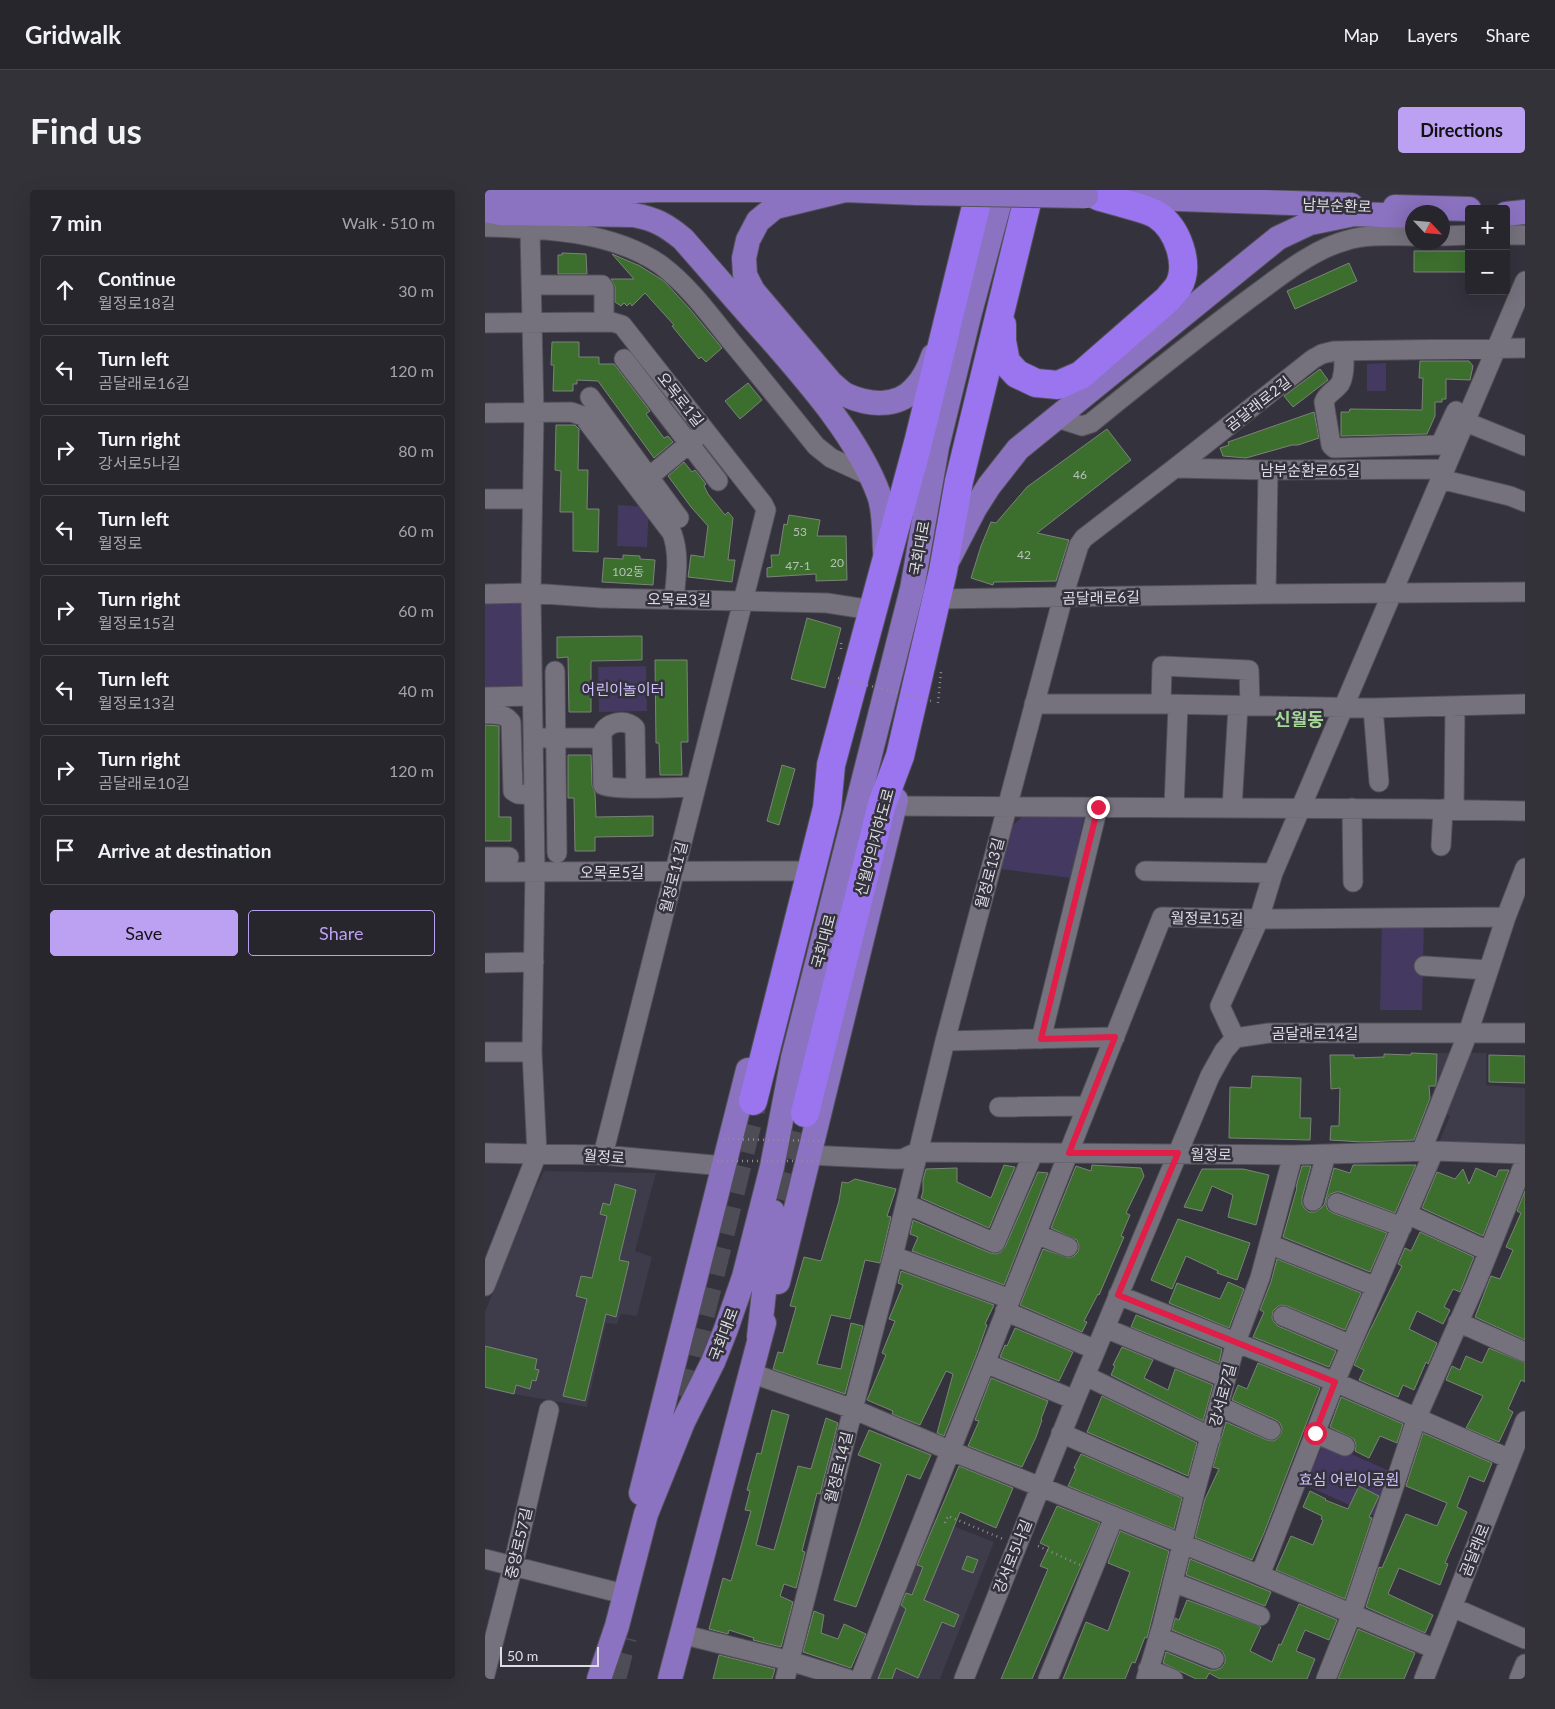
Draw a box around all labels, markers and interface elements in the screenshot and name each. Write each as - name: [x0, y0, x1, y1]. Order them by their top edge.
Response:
- text: Gridwalk: [25, 20, 121, 49]
- text: Map: [1343, 24, 1379, 46]
- text: Layers: [1407, 24, 1458, 46]
- text: Share: [1486, 24, 1530, 46]
- button: Directions: [1398, 107, 1525, 153]
- text: Find us: [30, 109, 142, 151]
- street label: 남부순환로: [1302, 195, 1372, 215]
- north arrow: [1405, 205, 1450, 250]
- map controls: [1465, 205, 1510, 295]
- button: +: [1465, 205, 1510, 250]
- text: 7 min: [50, 210, 102, 235]
- text: Walk · 510 m: [342, 213, 435, 232]
- button: −: [1465, 250, 1510, 295]
- text: Continue: [98, 267, 176, 290]
- icon: ahead: [51, 276, 79, 304]
- text: 30 m: [398, 281, 434, 300]
- text: 월정로18길: [98, 293, 175, 312]
- text: Turn left: [98, 347, 169, 370]
- icon: left: [51, 356, 79, 384]
- text: 120 m: [389, 361, 434, 380]
- street label: 오목로1길: [654, 368, 708, 430]
- street label: 곰달래로2길: [1222, 372, 1294, 434]
- text: 곰달래로16길: [98, 373, 190, 392]
- text: Turn right: [98, 427, 180, 450]
- icon: right: [51, 436, 79, 464]
- text: 80 m: [398, 441, 434, 460]
- text: 강서로5나길: [98, 453, 181, 472]
- street label: 남부순환로65길: [1260, 461, 1360, 479]
- house number: 46: [1073, 467, 1087, 482]
- text: Turn left: [98, 507, 169, 530]
- icon: left: [51, 516, 79, 544]
- street label: 국회대로: [905, 519, 933, 577]
- text: 60 m: [398, 521, 434, 540]
- house number: 53: [793, 524, 807, 539]
- text: 월정로: [98, 533, 142, 552]
- house number: 42: [1017, 547, 1031, 562]
- house number: 20: [830, 555, 844, 570]
- house number: 47-1: [785, 558, 811, 573]
- house number: 102동: [612, 564, 644, 579]
- text: Turn right: [98, 587, 180, 610]
- street label: 곰달래로6길: [1062, 587, 1140, 607]
- street label: 오목로3길: [647, 589, 711, 609]
- icon: right: [51, 596, 79, 624]
- text: 60 m: [398, 601, 434, 620]
- text: 월정로15길: [98, 613, 175, 632]
- text: Turn left: [98, 667, 169, 690]
- icon: left: [51, 676, 79, 704]
- park label: 어린이놀이터: [582, 680, 664, 698]
- text: 40 m: [398, 681, 434, 700]
- text: 월정로13길: [98, 693, 175, 712]
- district label: 신월동: [1274, 708, 1324, 730]
- text: Turn right: [98, 747, 180, 770]
- icon: right: [51, 756, 79, 784]
- text: 120 m: [389, 761, 434, 780]
- text: 곰달래로10길: [98, 773, 190, 792]
- street label: 신월여의지하도로: [851, 786, 897, 898]
- route end: [1087, 796, 1110, 819]
- icon: arrive: [51, 836, 79, 864]
- street label: 월정로13길: [971, 836, 1007, 910]
- text: Arrive at destination: [98, 839, 271, 862]
- street label: 월정로11길: [655, 840, 691, 914]
- street label: 오목로5길: [580, 863, 644, 881]
- street label: 월정로15길: [1171, 908, 1243, 928]
- button: Save: [50, 910, 238, 956]
- button: Share: [248, 910, 435, 956]
- street label: 국회대로: [807, 912, 839, 970]
- street label: 곰달래로14길: [1272, 1024, 1358, 1042]
- street label: 월정로: [1190, 1145, 1232, 1163]
- street label: 월정로: [583, 1146, 625, 1166]
- street label: 국회대로: [705, 1305, 741, 1363]
- street label: 강서로7길: [1205, 1362, 1239, 1428]
- route start: [1304, 1422, 1327, 1445]
- street label: 월정로14길: [820, 1430, 856, 1504]
- park label: 효심 어린이공원: [1299, 1470, 1399, 1488]
- street label: 중앙로57길: [501, 1506, 535, 1580]
- street label: 강서로5나길: [989, 1517, 1035, 1595]
- street label: 곰달래로: [1455, 1521, 1493, 1579]
- scale bar: [500, 1644, 599, 1667]
- text: 50 m: [507, 1647, 538, 1664]

